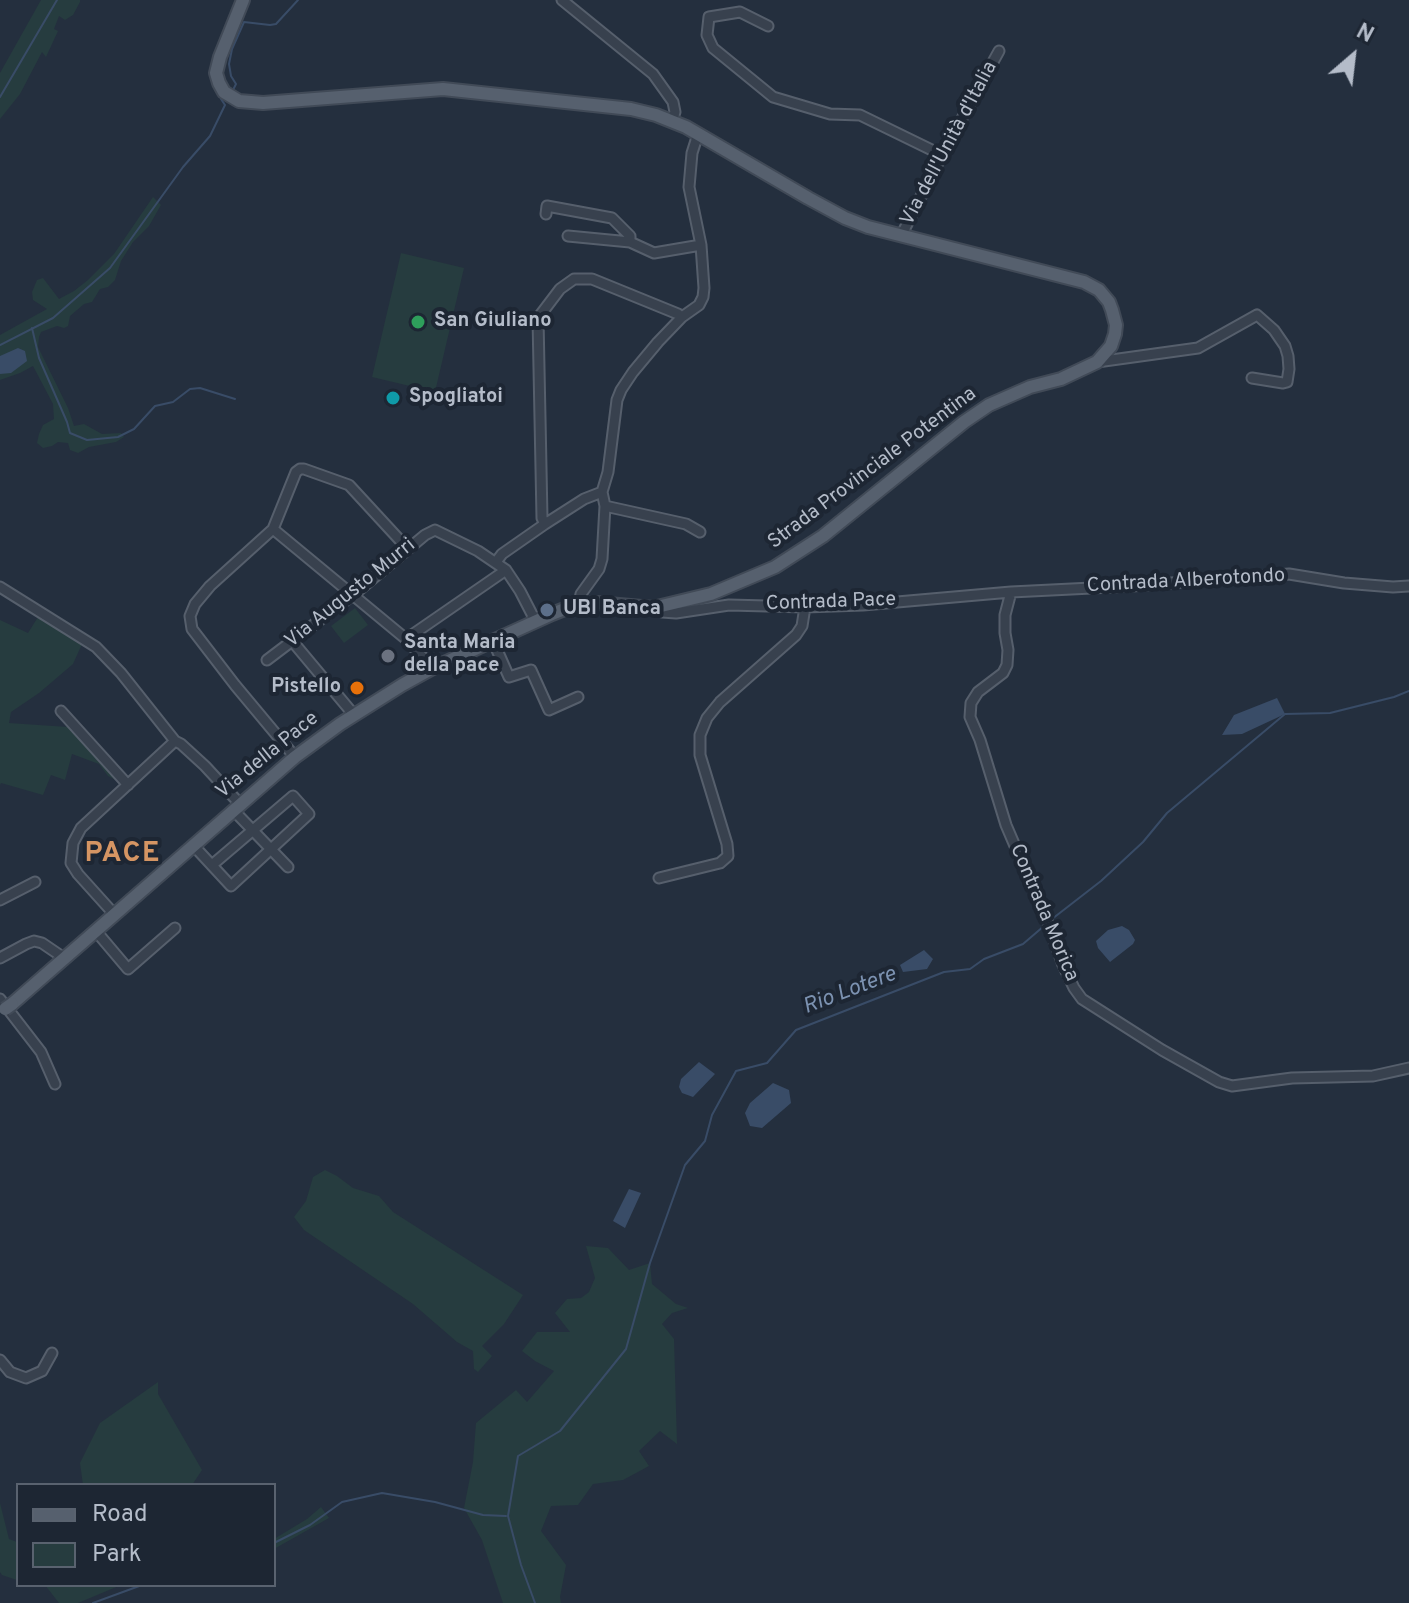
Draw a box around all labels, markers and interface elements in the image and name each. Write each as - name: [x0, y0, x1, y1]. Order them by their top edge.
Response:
- north arrow: [1313, 16, 1393, 96]
- text: N: [1351, 19, 1378, 50]
- street label: Via dell'Unità d'Italia: [897, 58, 1003, 230]
- place label: San Giuliano: [434, 310, 551, 334]
- marker: San Giuliano: [409, 313, 427, 331]
- street label: Strada Provinciale Potentina: [764, 383, 982, 555]
- place label: Spogliatoi: [409, 386, 503, 410]
- marker: Spogliatoi: [384, 389, 402, 407]
- street label: Via Augusto Murri: [281, 534, 421, 654]
- street label: Contrada Alberotondo: [1086, 565, 1286, 599]
- street label: Contrada Pace: [765, 589, 897, 617]
- place label: UBI Banca: [563, 598, 661, 622]
- marker: UBI Banca: [538, 601, 556, 619]
- place label: Santa Maria della pace: [404, 632, 515, 679]
- marker: Santa Maria della pace: [379, 647, 397, 665]
- place label: Pistello: [271, 676, 341, 700]
- marker: Pistello: [348, 679, 366, 697]
- street label: Via della Pace: [212, 707, 324, 805]
- district label: PACE: [84, 838, 162, 872]
- street label: Contrada Morica: [1003, 841, 1083, 985]
- water label: Rio Lotere: [800, 962, 900, 1022]
- legend: [16, 1483, 276, 1587]
- text: Road: [92, 1500, 148, 1530]
- text: Park: [92, 1540, 142, 1570]

